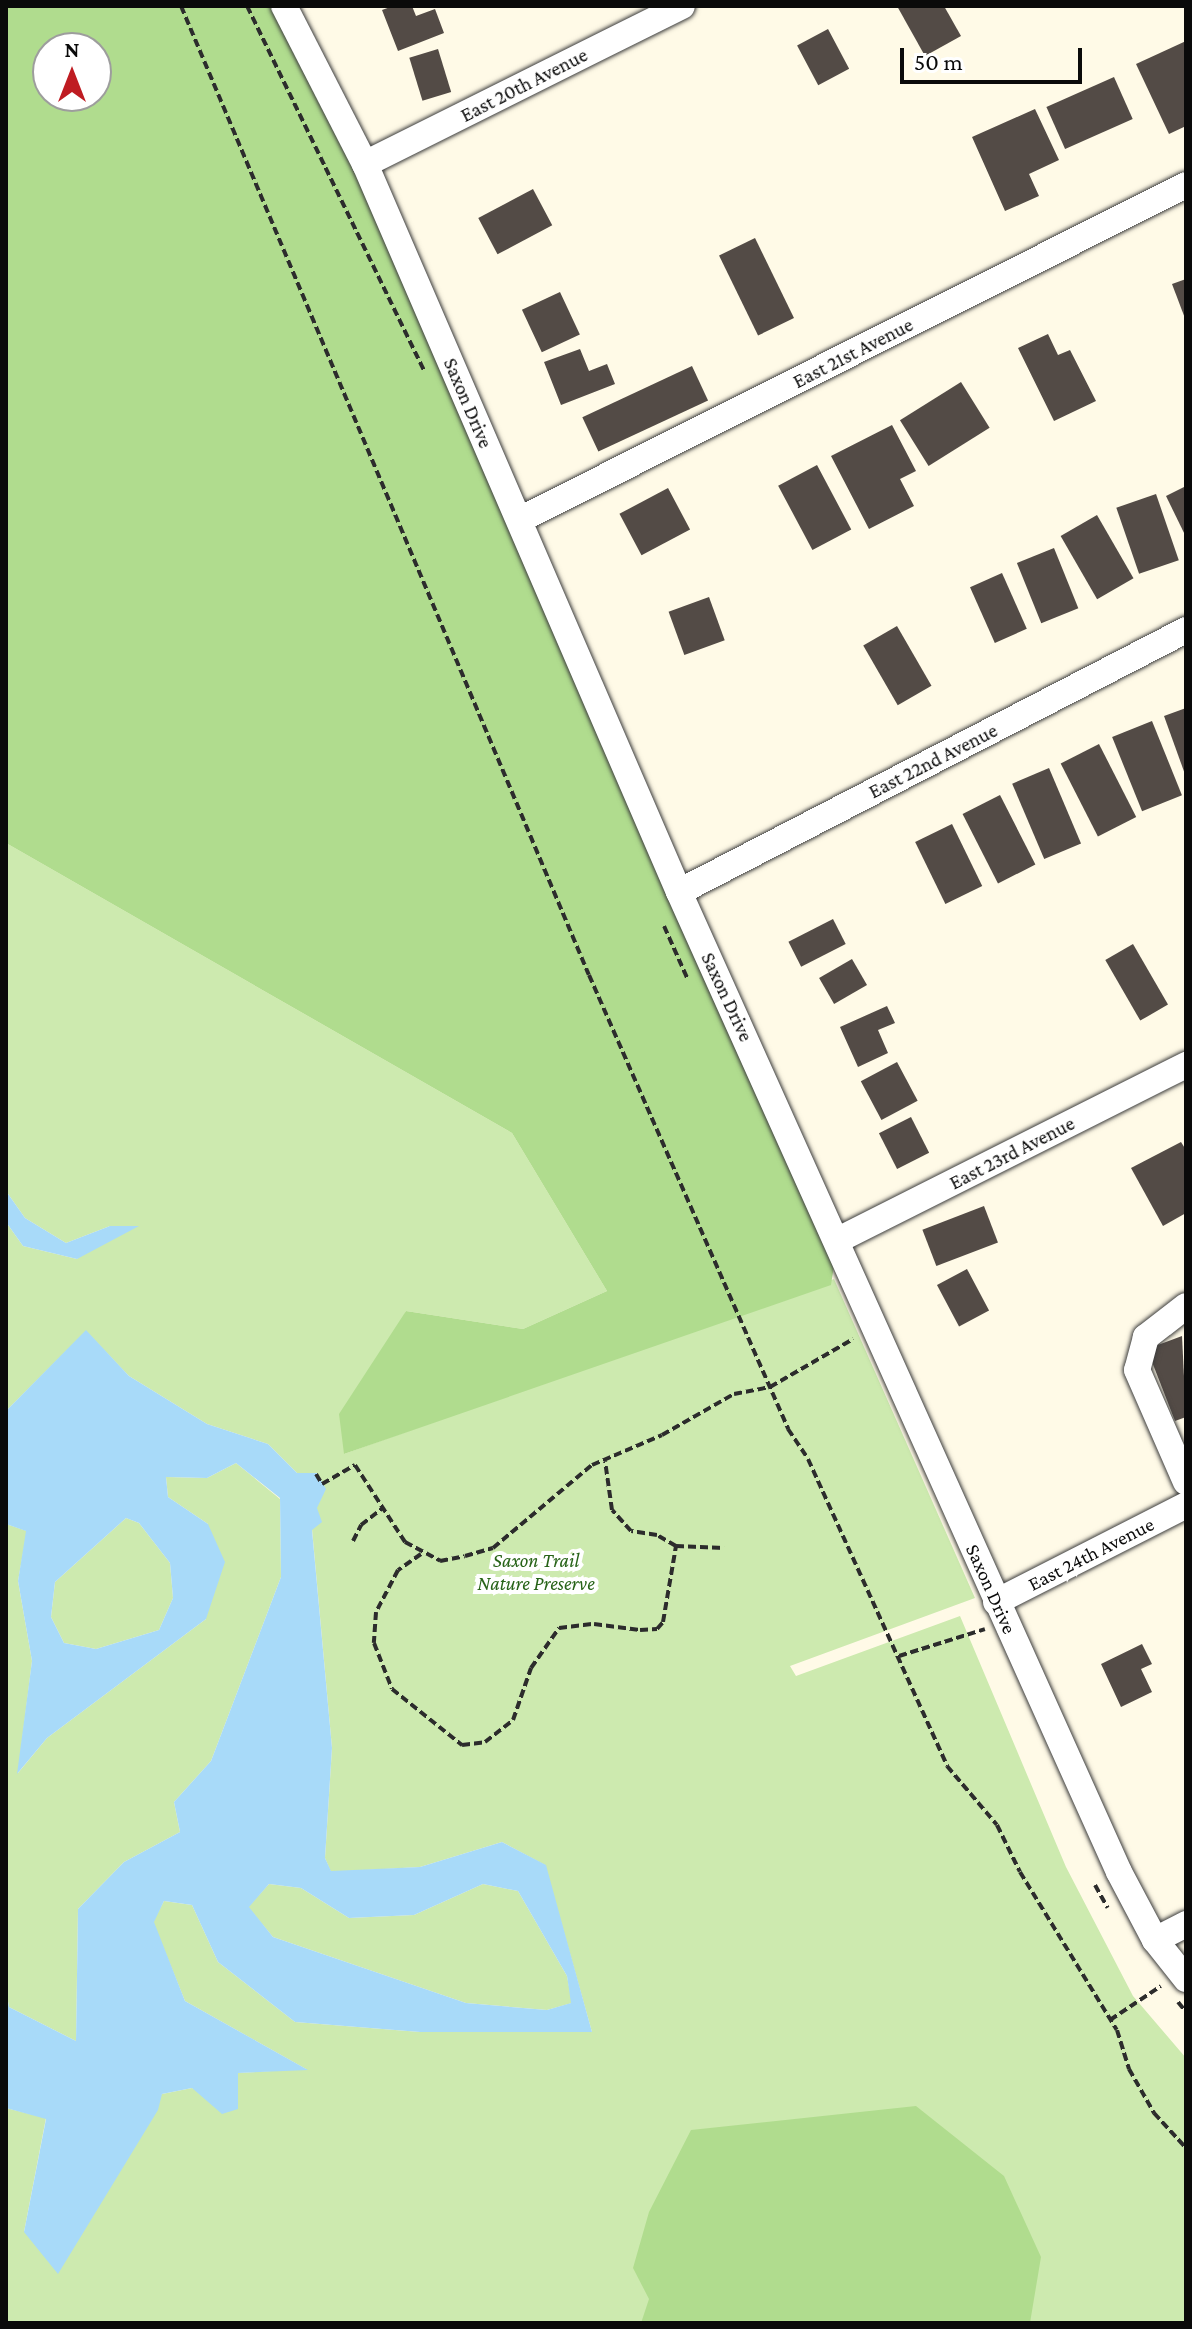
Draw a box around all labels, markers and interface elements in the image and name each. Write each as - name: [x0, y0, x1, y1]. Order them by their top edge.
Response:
- north arrow: [32, 32, 112, 112]
- scale bar: [904, 32, 1086, 82]
- text: N: [65, 37, 80, 62]
- street label: East 20th Avenue: [457, 43, 591, 127]
- text: 50 m: [914, 48, 963, 75]
- street label: East 21st Avenue: [789, 312, 917, 394]
- street label: Saxon Drive: [438, 354, 498, 452]
- street label: East 22nd Avenue: [865, 718, 1001, 804]
- street label: Saxon Drive: [696, 949, 758, 1045]
- street label: East 23rd Avenue: [945, 1111, 1079, 1195]
- street label: East 24th Avenue: [1024, 1512, 1158, 1596]
- street label: Saxon Drive: [961, 1540, 1021, 1638]
- park label: Saxon Trail Nature Preserve: [477, 1548, 595, 1595]

